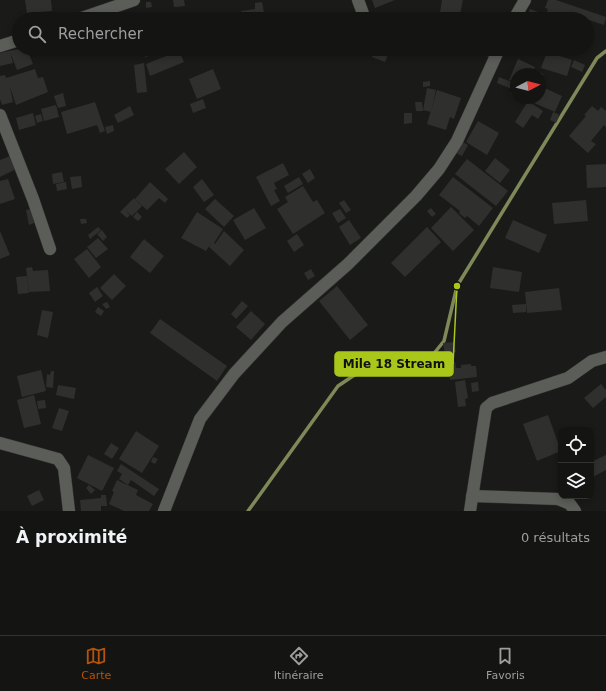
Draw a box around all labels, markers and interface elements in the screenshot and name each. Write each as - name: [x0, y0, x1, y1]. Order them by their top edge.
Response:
- search box: [12, 12, 594, 56]
- icon: search: [26, 23, 48, 45]
- text: Rechercher: [58, 25, 143, 43]
- north arrow: [510, 68, 546, 104]
- callout: Mile 18 Stream: [335, 352, 453, 376]
- text: Mile 18 Stream: [343, 357, 445, 371]
- map controls: [558, 427, 594, 499]
- button: locate: [558, 427, 594, 463]
- button: layers: [558, 463, 594, 499]
- text: À proximité: [16, 527, 127, 547]
- text: 0 résultats: [521, 530, 590, 545]
- tab: Carte: [81, 645, 111, 682]
- tab: Itinéraire: [274, 645, 324, 682]
- tab: Favoris: [486, 645, 525, 682]

